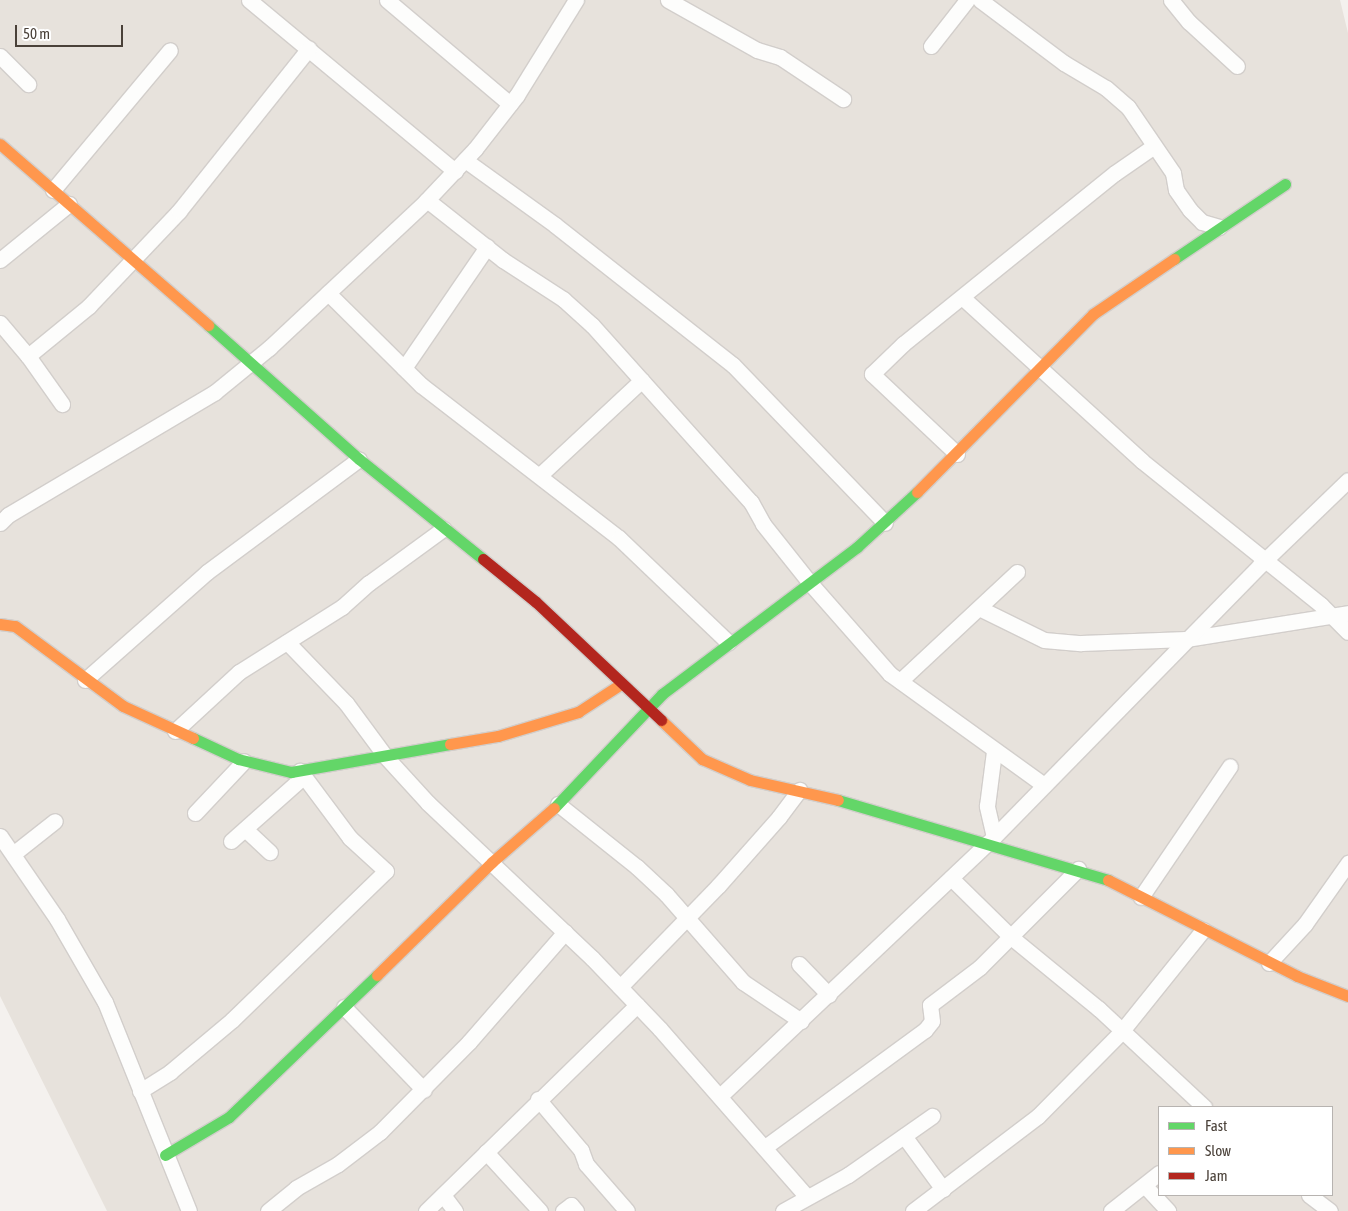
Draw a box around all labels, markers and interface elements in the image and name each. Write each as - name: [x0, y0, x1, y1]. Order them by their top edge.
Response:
- scale bar: [18, 15, 125, 47]
- text: 50 m: [23, 25, 50, 42]
- legend: [1158, 1106, 1333, 1196]
- text: Fast: [1205, 1117, 1227, 1134]
- text: Slow: [1205, 1142, 1231, 1159]
- text: Jam: [1205, 1167, 1228, 1184]

